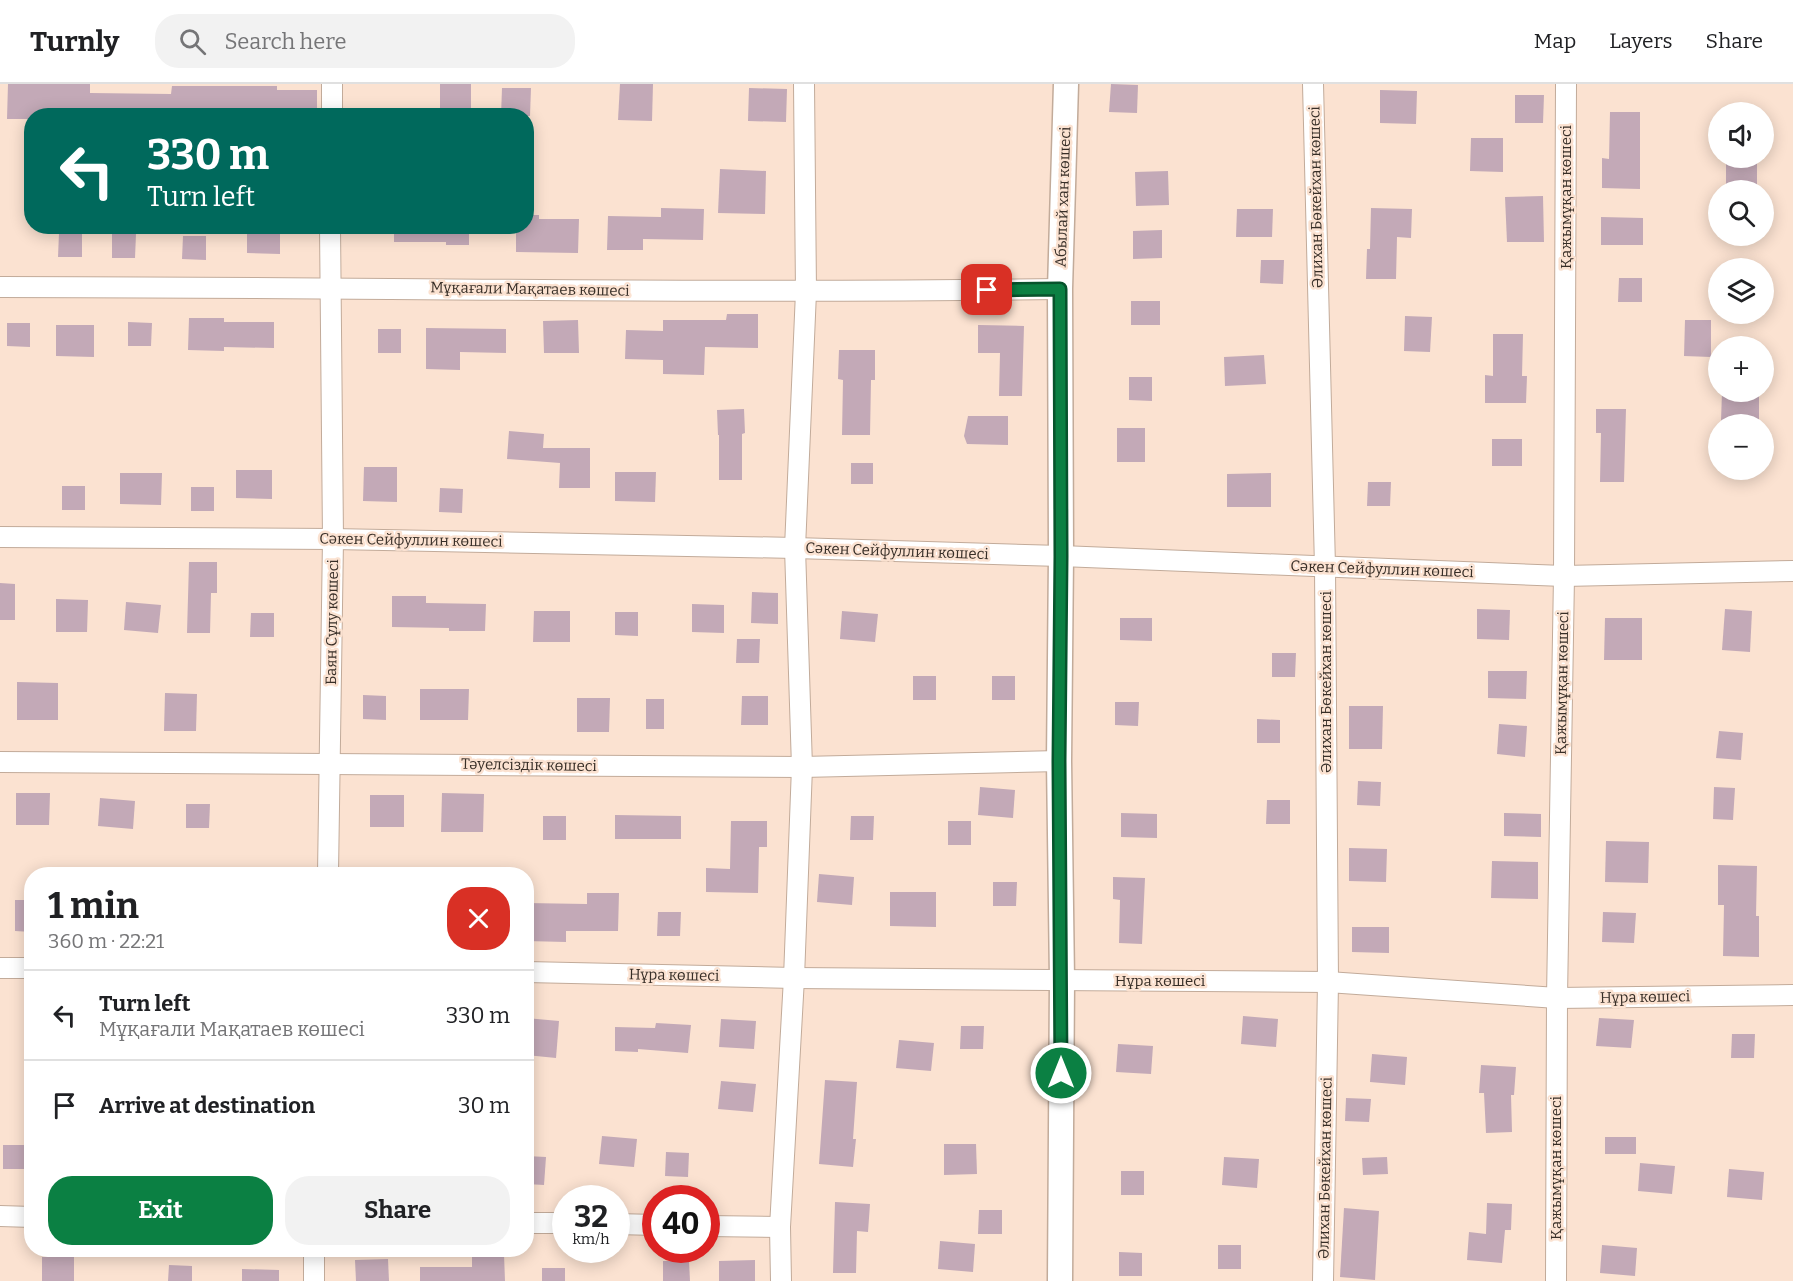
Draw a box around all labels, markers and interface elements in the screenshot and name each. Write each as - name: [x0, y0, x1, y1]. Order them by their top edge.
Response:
- search box: [155, 14, 575, 68]
- text: Turnly: [30, 25, 119, 58]
- icon: search: [176, 25, 209, 58]
- text: Search here: [224, 28, 347, 55]
- text: Map: [1534, 28, 1576, 54]
- text: Layers: [1609, 28, 1673, 54]
- text: Share: [1706, 28, 1763, 54]
- map controls: [1708, 102, 1774, 480]
- button: sound: [1708, 102, 1774, 168]
- street label: Әлихан Бөкейхан көшесі: [1305, 105, 1327, 288]
- street label: Қажымұқан көшесі: [1557, 125, 1575, 269]
- street label: Абылай хан көшесі: [1052, 126, 1074, 268]
- text: 330 m: [147, 130, 269, 180]
- icon: left: [48, 132, 126, 210]
- button: search: [1708, 180, 1774, 246]
- text: Turn left: [147, 181, 255, 213]
- button: layers: [1708, 258, 1774, 324]
- pin: [961, 264, 1012, 315]
- icon: arrive: [970, 273, 1003, 306]
- street label: Мұқағали Мақатаев көшесі: [430, 278, 630, 300]
- button: +: [1708, 336, 1774, 402]
- button: −: [1708, 414, 1774, 480]
- street label: Сәкен Сейфуллин көшесі: [319, 529, 503, 551]
- street label: Сәкен Сейфуллин көшесі: [805, 539, 989, 563]
- street label: Сәкен Сейфуллин көшесі: [1290, 557, 1474, 581]
- street label: Баян Сұлу көшесі: [322, 558, 342, 685]
- street label: Әлихан Бөкейхан көшесі: [1317, 590, 1335, 773]
- street label: Қажымұқан көшесі: [1552, 610, 1572, 755]
- street label: Тәуелсіздік көшесі: [461, 755, 597, 775]
- text: 1 min: [48, 884, 139, 928]
- button: close: [447, 887, 510, 950]
- text: 360 m · 22:21: [48, 929, 164, 953]
- street label: Нұра көшесі: [629, 965, 720, 985]
- street label: Нұра көшесі: [1115, 972, 1206, 990]
- street label: Нұра көшесі: [1600, 987, 1691, 1007]
- text: Turn left: [99, 990, 191, 1017]
- icon: left: [48, 999, 81, 1032]
- text: 330 m: [446, 1002, 510, 1029]
- text: Мұқағали Мақатаев көшесі: [99, 1017, 365, 1041]
- position arrow: [1029, 1041, 1093, 1105]
- street label: Әлихан Бөкейхан көшесі: [1314, 1076, 1336, 1259]
- icon: arrive: [48, 1089, 81, 1122]
- text: Arrive at destination: [99, 1092, 315, 1119]
- text: 30 m: [458, 1092, 510, 1119]
- street label: Қажымұқан көшесі: [1547, 1096, 1565, 1240]
- button: Exit: [48, 1176, 273, 1245]
- button: Share: [285, 1176, 510, 1245]
- speed limit sign: 40: [642, 1185, 720, 1263]
- text: 32: [574, 1199, 608, 1235]
- text: km/h: [572, 1230, 610, 1248]

